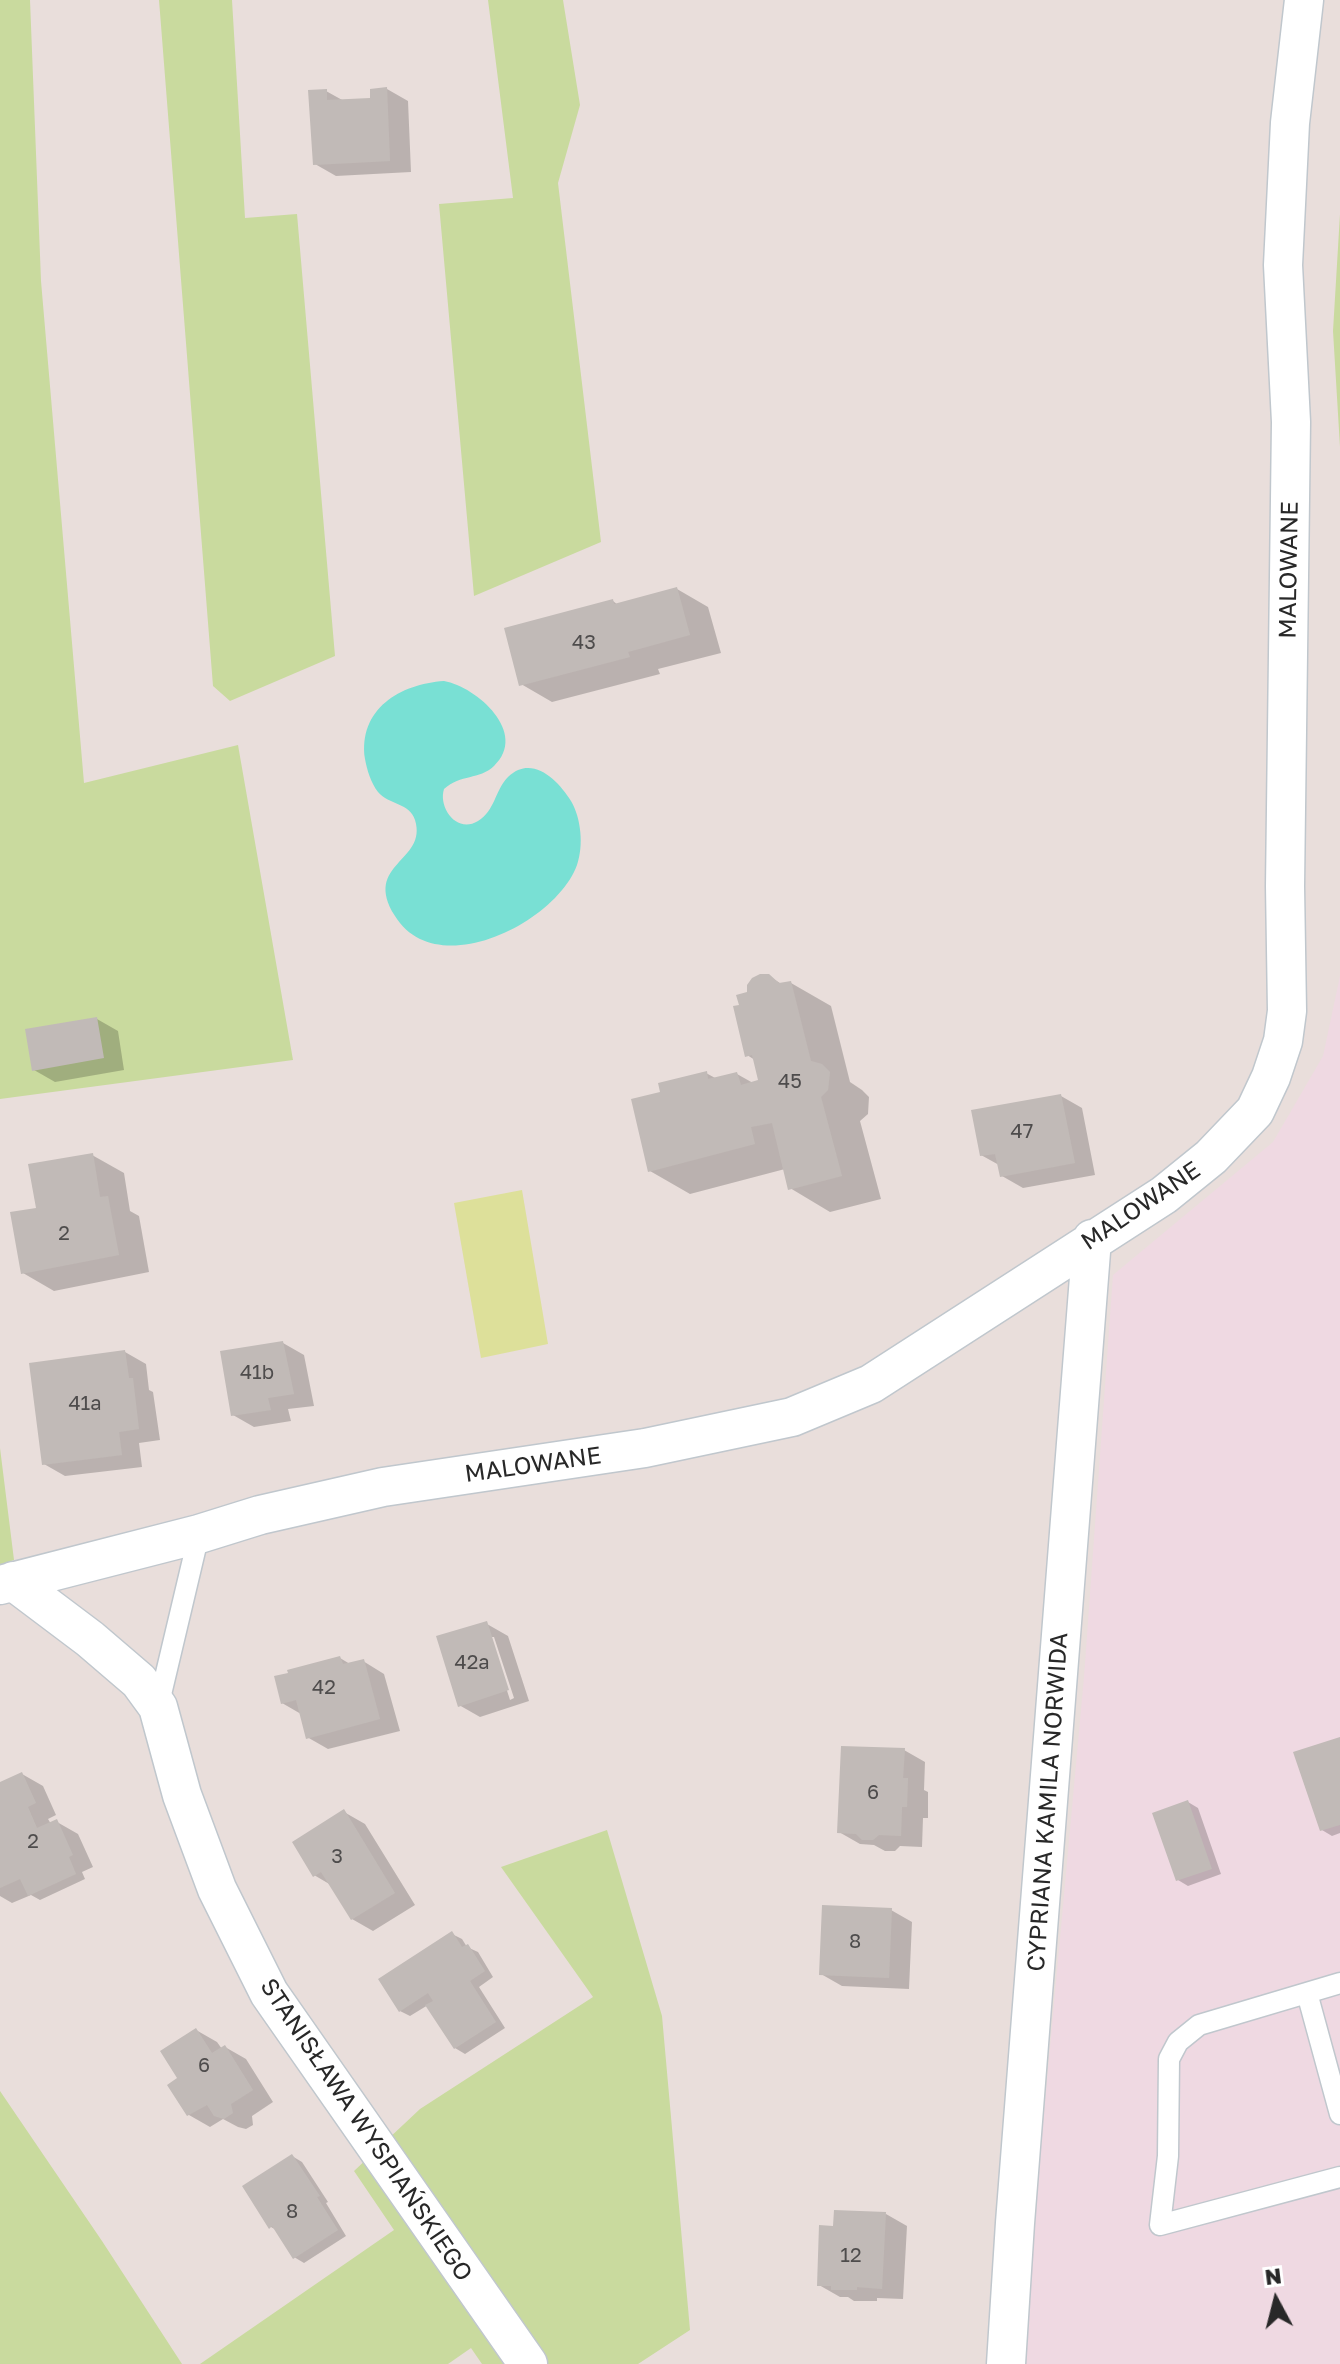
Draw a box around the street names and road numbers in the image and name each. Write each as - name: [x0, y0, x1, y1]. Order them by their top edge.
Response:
- street label: MALOWANE: [1273, 501, 1305, 639]
- street label: MALOWANE: [1076, 1156, 1206, 1256]
- street label: MALOWANE: [463, 1441, 603, 1489]
- street label: CYPRIANA KAMILA NORWIDA: [1022, 1631, 1074, 1973]
- street label: STANISŁAWA WYSPIAŃSKIEGO: [254, 1973, 478, 2287]

